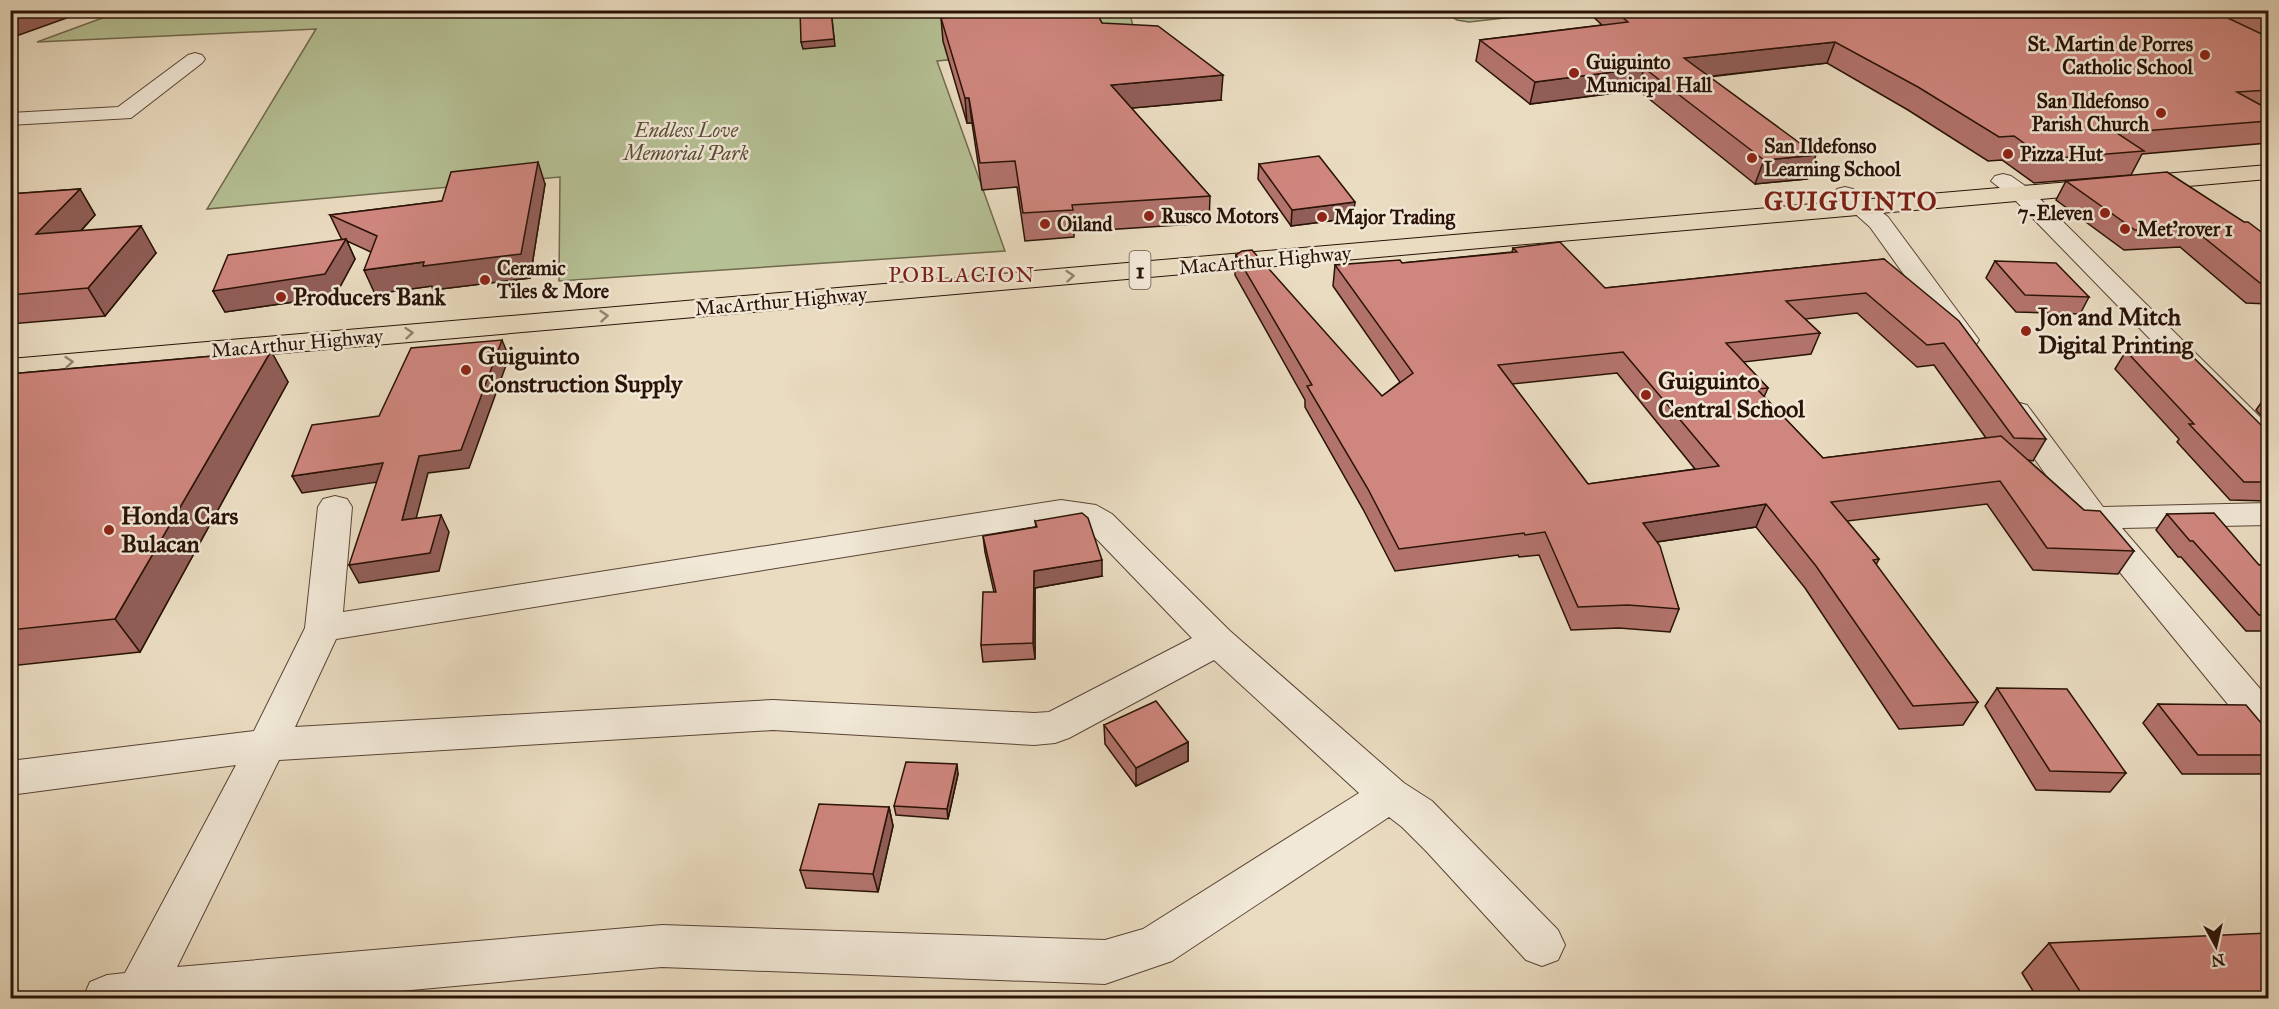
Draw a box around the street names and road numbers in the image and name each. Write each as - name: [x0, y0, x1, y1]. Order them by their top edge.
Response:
- street label: MacArthur Highway: [1178, 240, 1353, 280]
- road number: 1: [1130, 251, 1150, 289]
- street label: MacArthur Highway: [694, 281, 869, 321]
- street label: MacArthur Highway: [210, 323, 385, 363]

